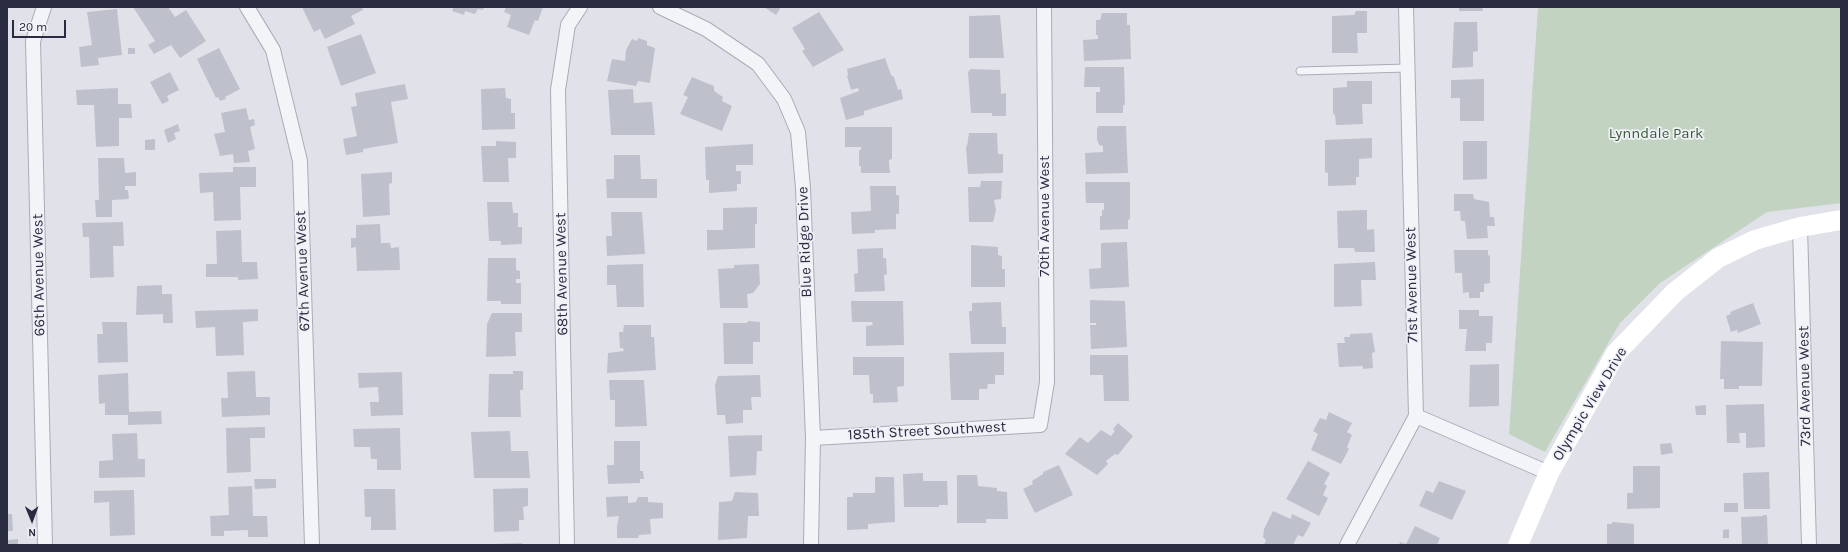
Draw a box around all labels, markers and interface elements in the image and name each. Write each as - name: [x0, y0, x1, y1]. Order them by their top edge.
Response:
- scale bar: [14, 12, 68, 38]
- text: 20 m: [19, 20, 47, 34]
- park label: Lynndale Park: [1609, 125, 1703, 143]
- street label: 70th Avenue West: [1036, 155, 1054, 277]
- street label: Blue Ridge Drive: [794, 186, 816, 298]
- street label: 67th Avenue West: [292, 210, 314, 332]
- street label: 68th Avenue West: [552, 212, 572, 336]
- street label: 66th Avenue West: [29, 214, 49, 336]
- street label: 71st Avenue West: [1402, 227, 1422, 343]
- street label: 73rd Avenue West: [1795, 325, 1815, 447]
- street label: Olympic View Drive: [1549, 344, 1631, 464]
- street label: 185th Street Southwest: [847, 418, 1007, 444]
- north arrow: [12, 500, 52, 540]
- text: N: [28, 526, 36, 539]

